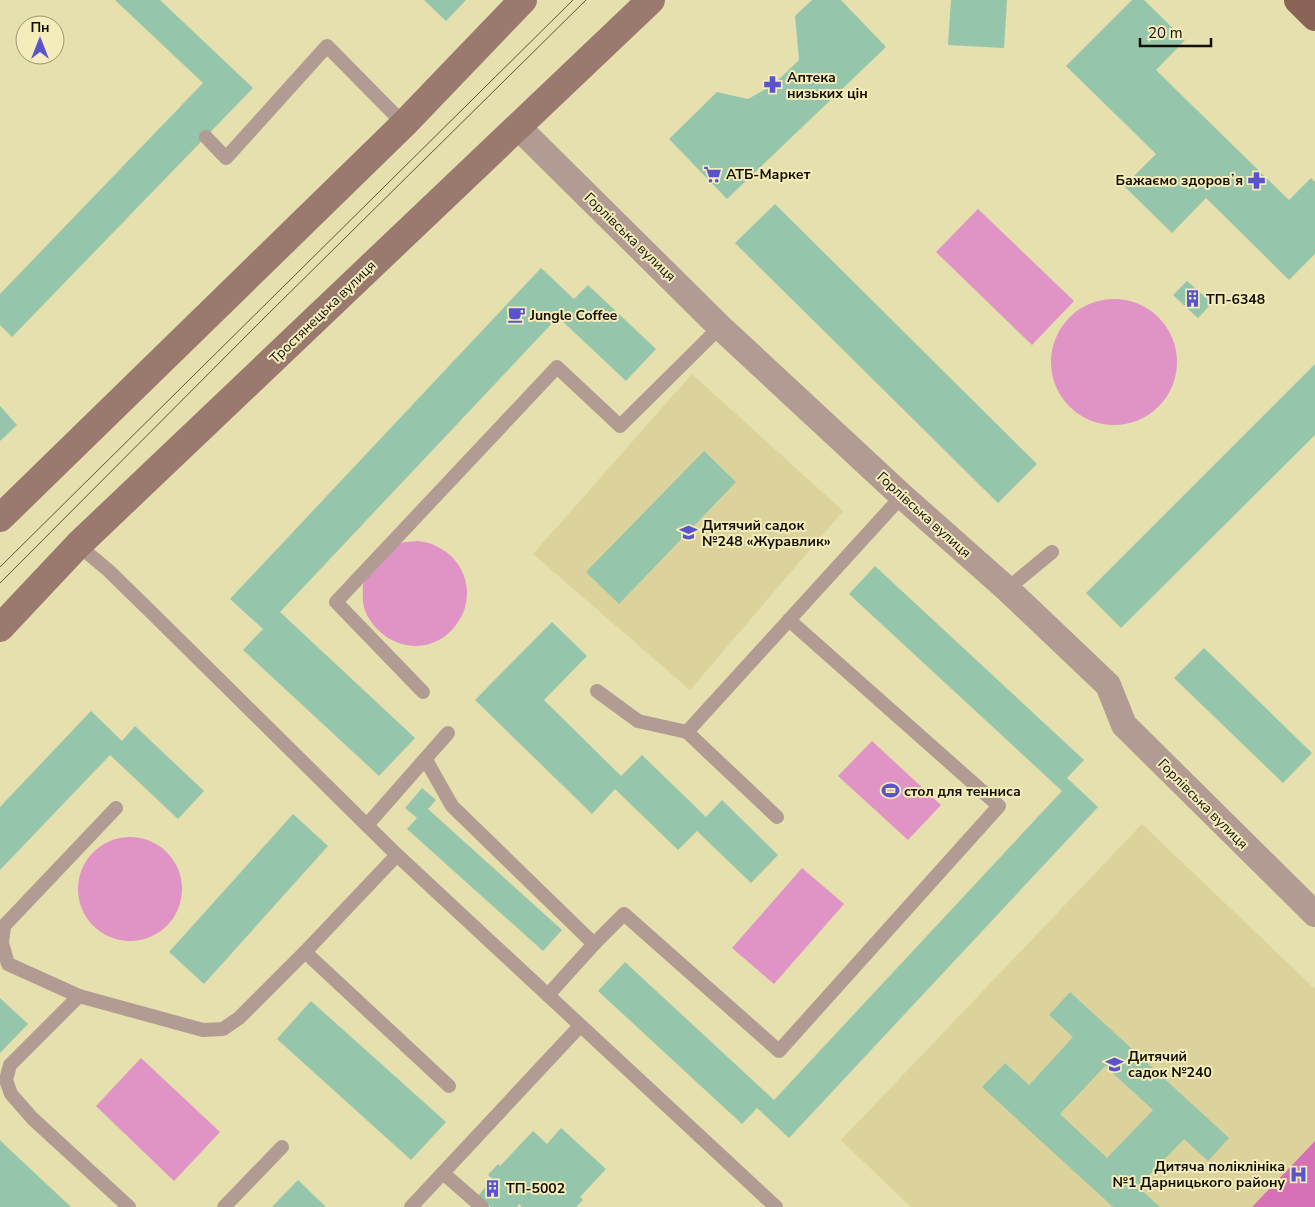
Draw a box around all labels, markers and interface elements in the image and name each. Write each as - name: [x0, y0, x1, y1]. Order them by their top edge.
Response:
- north arrow: [15, 15, 65, 65]
- scale bar: [1140, 15, 1211, 47]
- text: Пн: [30, 18, 50, 37]
- text: 20 m: [1148, 23, 1183, 43]
- place label: Аптека низьких цін: [787, 68, 868, 103]
- pharmacy icon: Аптека низьких цін: [763, 75, 783, 95]
- supermarket icon: АТБ-Маркет: [702, 164, 722, 184]
- place label: АТБ-Маркет: [726, 165, 811, 184]
- pharmacy icon: Бажаємо здоровʼя: [1247, 170, 1267, 190]
- place label: Бажаємо здоровʼя: [1116, 171, 1243, 190]
- street label: Горлівська вулиця: [580, 188, 680, 286]
- street label: Тростянецька вулиця: [266, 256, 380, 368]
- building icon: ТП-6348: [1182, 289, 1202, 309]
- place label: ТП-6348: [1206, 290, 1265, 309]
- cafe icon: Jungle Coffee: [506, 305, 526, 325]
- place label: Jungle Coffee: [529, 306, 618, 325]
- street label: Горлівська вулиця: [873, 468, 975, 562]
- place label: Дитячий садок №248 «Журавлик»: [702, 516, 831, 551]
- school or university icon: Дитячий садок №248 «Журавлик»: [678, 523, 698, 543]
- street label: Горлівська вулиця: [1154, 755, 1252, 853]
- sports icon: стол для тенниса: [880, 781, 900, 801]
- place label: стол для тенниса: [904, 782, 1021, 801]
- place label: Дитячий садок №240: [1128, 1047, 1212, 1082]
- school or university icon: Дитячий садок №240: [1104, 1054, 1124, 1074]
- place label: Дитяча поліклініка №1 Дарницького району: [1113, 1157, 1285, 1192]
- hospital icon: Дитяча поліклініка №1 Дарницького району: [1289, 1164, 1309, 1184]
- building icon: ТП-5002: [482, 1178, 502, 1198]
- place label: ТП-5002: [506, 1179, 565, 1198]

